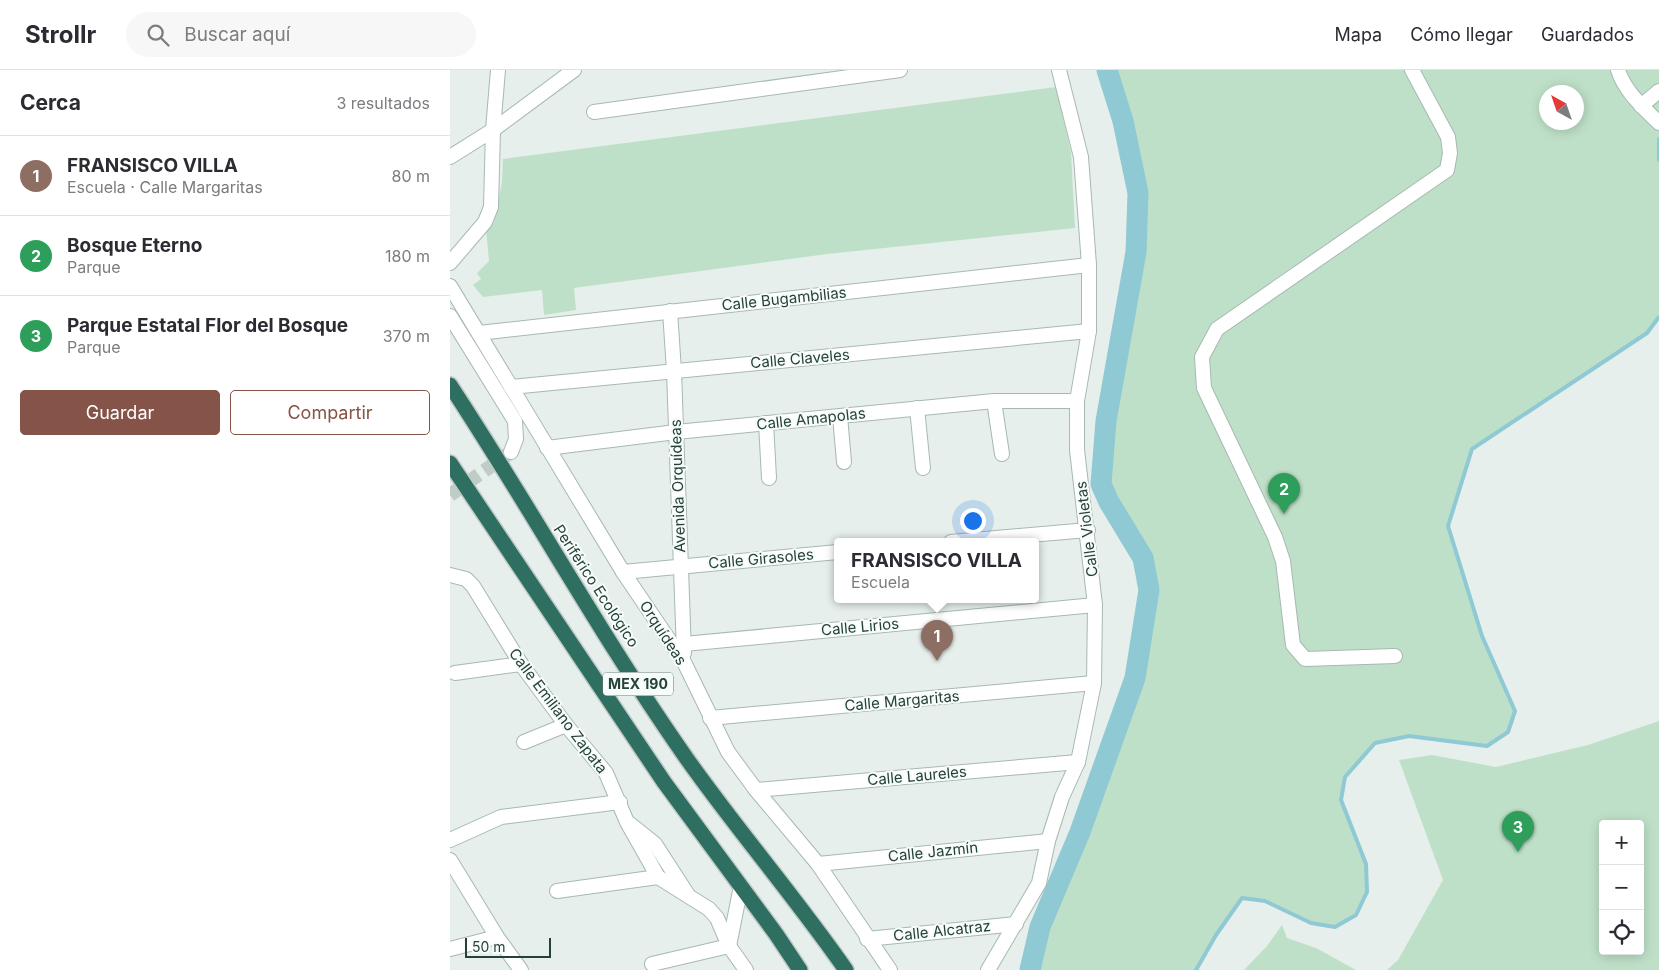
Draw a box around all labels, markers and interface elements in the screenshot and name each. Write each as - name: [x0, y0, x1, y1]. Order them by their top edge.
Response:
- search box: [126, 12, 476, 57]
- text: Strollr: [25, 20, 96, 49]
- icon: search: [144, 21, 172, 49]
- text: Buscar aquí: [184, 23, 290, 46]
- text: Mapa: [1335, 24, 1382, 45]
- text: Cómo llegar: [1410, 24, 1513, 45]
- text: Guardados: [1541, 24, 1634, 45]
- north arrow: [1539, 85, 1584, 130]
- text: Cerca: [20, 90, 81, 115]
- text: 3 resultados: [336, 93, 430, 113]
- text: FRANSISCO VILLA: [67, 154, 238, 177]
- text: 1: [33, 166, 39, 186]
- text: 80 m: [391, 166, 430, 186]
- text: Escuela · Calle Margaritas: [67, 177, 263, 197]
- text: Bosque Eterno: [67, 234, 202, 257]
- text: 2: [31, 246, 41, 266]
- text: 180 m: [385, 246, 430, 266]
- text: Parque: [67, 257, 121, 277]
- street label: Calle Bugambilias: [721, 282, 847, 315]
- text: Parque Estatal Flor del Bosque: [67, 314, 348, 337]
- text: 3: [31, 326, 41, 346]
- text: 370 m: [383, 326, 430, 346]
- text: Parque: [67, 337, 121, 357]
- street label: Calle Claveles: [750, 345, 850, 372]
- button: Guardar: [20, 390, 220, 435]
- button: Compartir: [230, 390, 430, 435]
- street label: Calle Amapolas: [755, 403, 867, 434]
- street label: Avenida Orquídeas: [666, 419, 689, 553]
- pin: 2: [1268, 473, 1300, 514]
- street label: Calle Violetas: [1071, 480, 1102, 578]
- your location: [960, 508, 986, 534]
- street label: Periférico Ecológico: [550, 521, 643, 651]
- popup: [834, 538, 1039, 603]
- street label: Calle Girasoles: [707, 544, 815, 573]
- text: FRANSISCO VILLA: [851, 549, 1022, 572]
- text: Escuela: [851, 572, 910, 592]
- street label: Orquídeas: [636, 597, 691, 669]
- street label: Calle Lirios: [820, 614, 900, 639]
- pin: 1: [921, 620, 953, 661]
- street label: Calle Emiliano Zapata: [505, 644, 612, 777]
- road number: MEX 190: [603, 672, 673, 696]
- street label: Calle Margaritas: [844, 686, 960, 715]
- street label: Calle Laureles: [866, 762, 968, 789]
- pin: 3: [1502, 811, 1534, 852]
- map controls: [1599, 820, 1644, 955]
- button: +: [1599, 820, 1644, 865]
- street label: Calle Jazmín: [887, 837, 979, 866]
- button: −: [1599, 865, 1644, 910]
- button: locate: [1599, 910, 1644, 955]
- street label: Calle Alcatraz: [892, 916, 992, 945]
- scale bar: [465, 935, 551, 958]
- text: 50 m: [472, 938, 506, 955]

